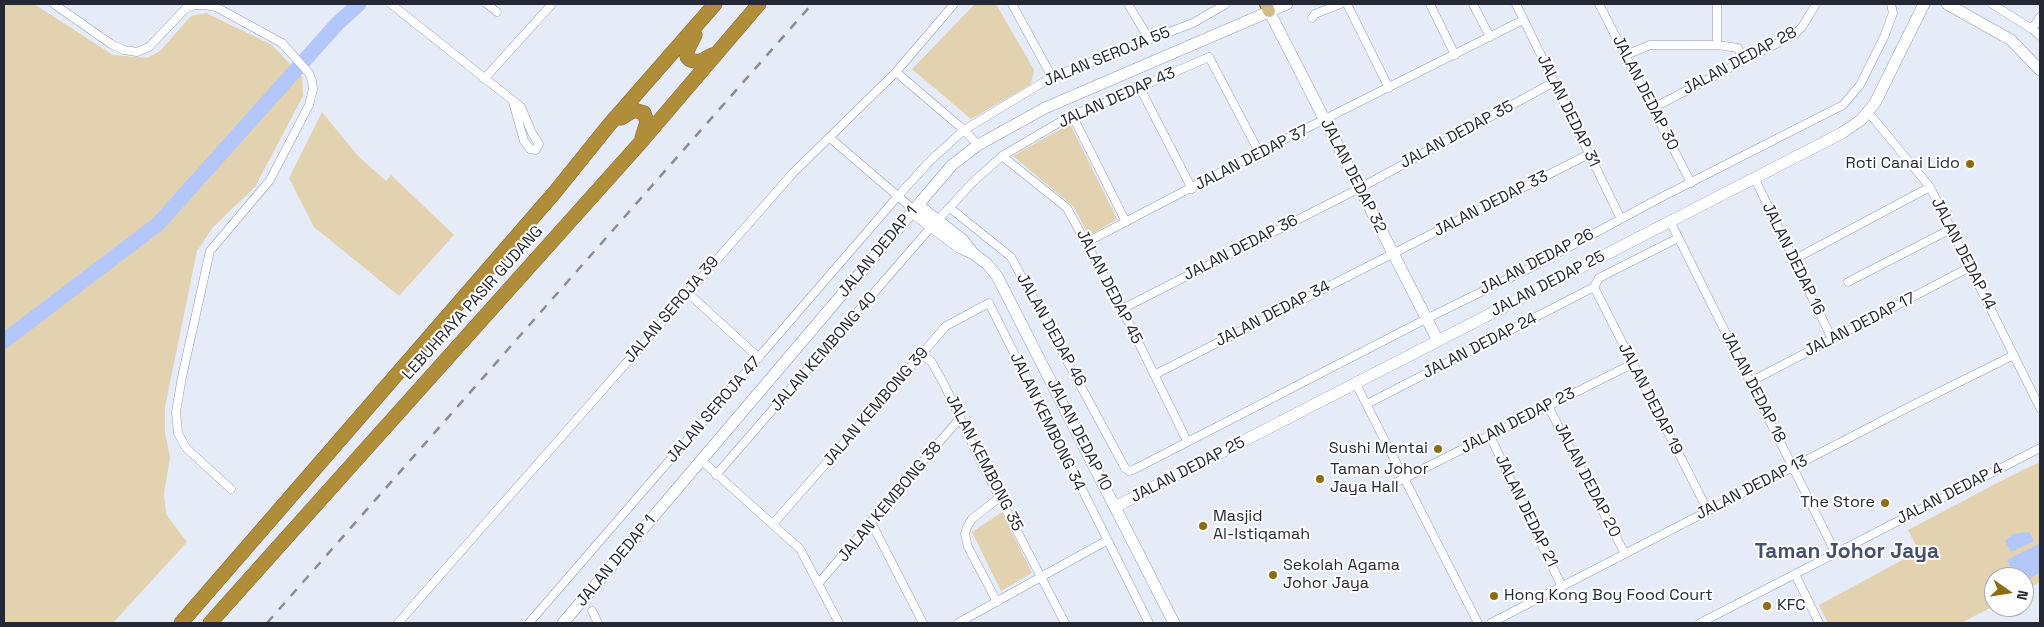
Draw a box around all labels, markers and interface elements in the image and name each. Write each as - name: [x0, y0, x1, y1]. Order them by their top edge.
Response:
- street label: JALAN SEROJA 55: [1041, 23, 1173, 91]
- street label: JALAN DEDAP 28: [1680, 23, 1800, 99]
- street label: JALAN DEDAP 30: [1608, 32, 1682, 154]
- street label: JALAN DEDAP 31: [1532, 52, 1604, 170]
- street label: JALAN DEDAP 43: [1055, 64, 1179, 132]
- street label: JALAN DEDAP 35: [1397, 97, 1517, 173]
- street label: JALAN DEDAP 32: [1316, 116, 1390, 236]
- street label: JALAN DEDAP 37: [1192, 121, 1312, 195]
- place label: Roti Canai Lido: [1846, 154, 1960, 174]
- marker: Roti Canai Lido: [1964, 158, 1976, 170]
- street label: JALAN DEDAP 33: [1431, 167, 1551, 241]
- street label: JALAN DEDAP 14: [1926, 195, 2000, 313]
- street label: JALAN DEDAP 16: [1757, 200, 1829, 318]
- street label: JALAN DEDAP 1: [834, 202, 922, 302]
- street label: JALAN DEDAP 36: [1181, 211, 1301, 285]
- street label: LEBUHRAYA PASIR GUDANG: [399, 222, 547, 384]
- street label: JALAN DEDAP 26: [1477, 225, 1597, 299]
- street label: JALAN DEDAP 45: [1072, 226, 1146, 348]
- street label: JALAN DEDAP 25: [1488, 247, 1608, 321]
- street label: JALAN SEROJA 39: [620, 253, 724, 367]
- street label: JALAN DEDAP 46: [1012, 270, 1090, 390]
- street label: JALAN DEDAP 34: [1212, 277, 1334, 351]
- street label: JALAN KEMBONG 40: [767, 288, 881, 416]
- street label: JALAN DEDAP 17: [1801, 289, 1919, 361]
- street label: JALAN DEDAP 24: [1420, 309, 1540, 383]
- street label: JALAN DEDAP 18: [1716, 328, 1790, 446]
- street label: JALAN DEDAP 19: [1614, 340, 1686, 458]
- street label: JALAN KEMBONG 39: [819, 344, 933, 470]
- street label: JALAN KEMBONG 34: [1005, 350, 1089, 494]
- street label: JALAN SEROJA 47: [663, 353, 765, 467]
- street label: JALAN DEDAP 10: [1042, 376, 1116, 494]
- street label: JALAN DEDAP 23: [1458, 384, 1578, 458]
- street label: JALAN KEMBONG 35: [941, 391, 1027, 535]
- street label: JALAN DEDAP 20: [1550, 419, 1624, 541]
- street label: JALAN DEDAP 25: [1128, 433, 1248, 507]
- street label: JALAN KEMBONG 38: [834, 438, 946, 566]
- place label: Sushi Mentai: [1329, 439, 1428, 459]
- marker: Sushi Mentai: [1432, 443, 1444, 455]
- street label: JALAN DEDAP 21: [1490, 452, 1562, 570]
- street label: JALAN DEDAP 13: [1693, 452, 1811, 524]
- street label: JALAN DEDAP 4: [1894, 459, 2006, 529]
- place label: Taman Johor Jaya Hall: [1330, 460, 1429, 498]
- marker: Taman Johor Jaya Hall: [1314, 473, 1326, 485]
- place label: The Store: [1800, 493, 1875, 513]
- marker: The Store: [1879, 497, 1891, 509]
- place label: Masjid Al-Istiqamah: [1213, 507, 1310, 545]
- street label: JALAN DEDAP 1: [572, 511, 660, 611]
- marker: Masjid Al-Istiqamah: [1197, 520, 1209, 532]
- district label: Taman Johor Jaya: [1755, 539, 1939, 565]
- place label: Sekolah Agama Johor Jaya: [1283, 556, 1400, 594]
- north arrow: [1984, 567, 2034, 617]
- marker: Sekolah Agama Johor Jaya: [1267, 569, 1279, 581]
- place label: Hong Kong Boy Food Court: [1504, 586, 1713, 606]
- text: N: [2013, 589, 2032, 602]
- marker: Hong Kong Boy Food Court: [1488, 590, 1500, 602]
- place label: KFC: [1777, 596, 1806, 616]
- marker: KFC: [1761, 600, 1773, 612]

